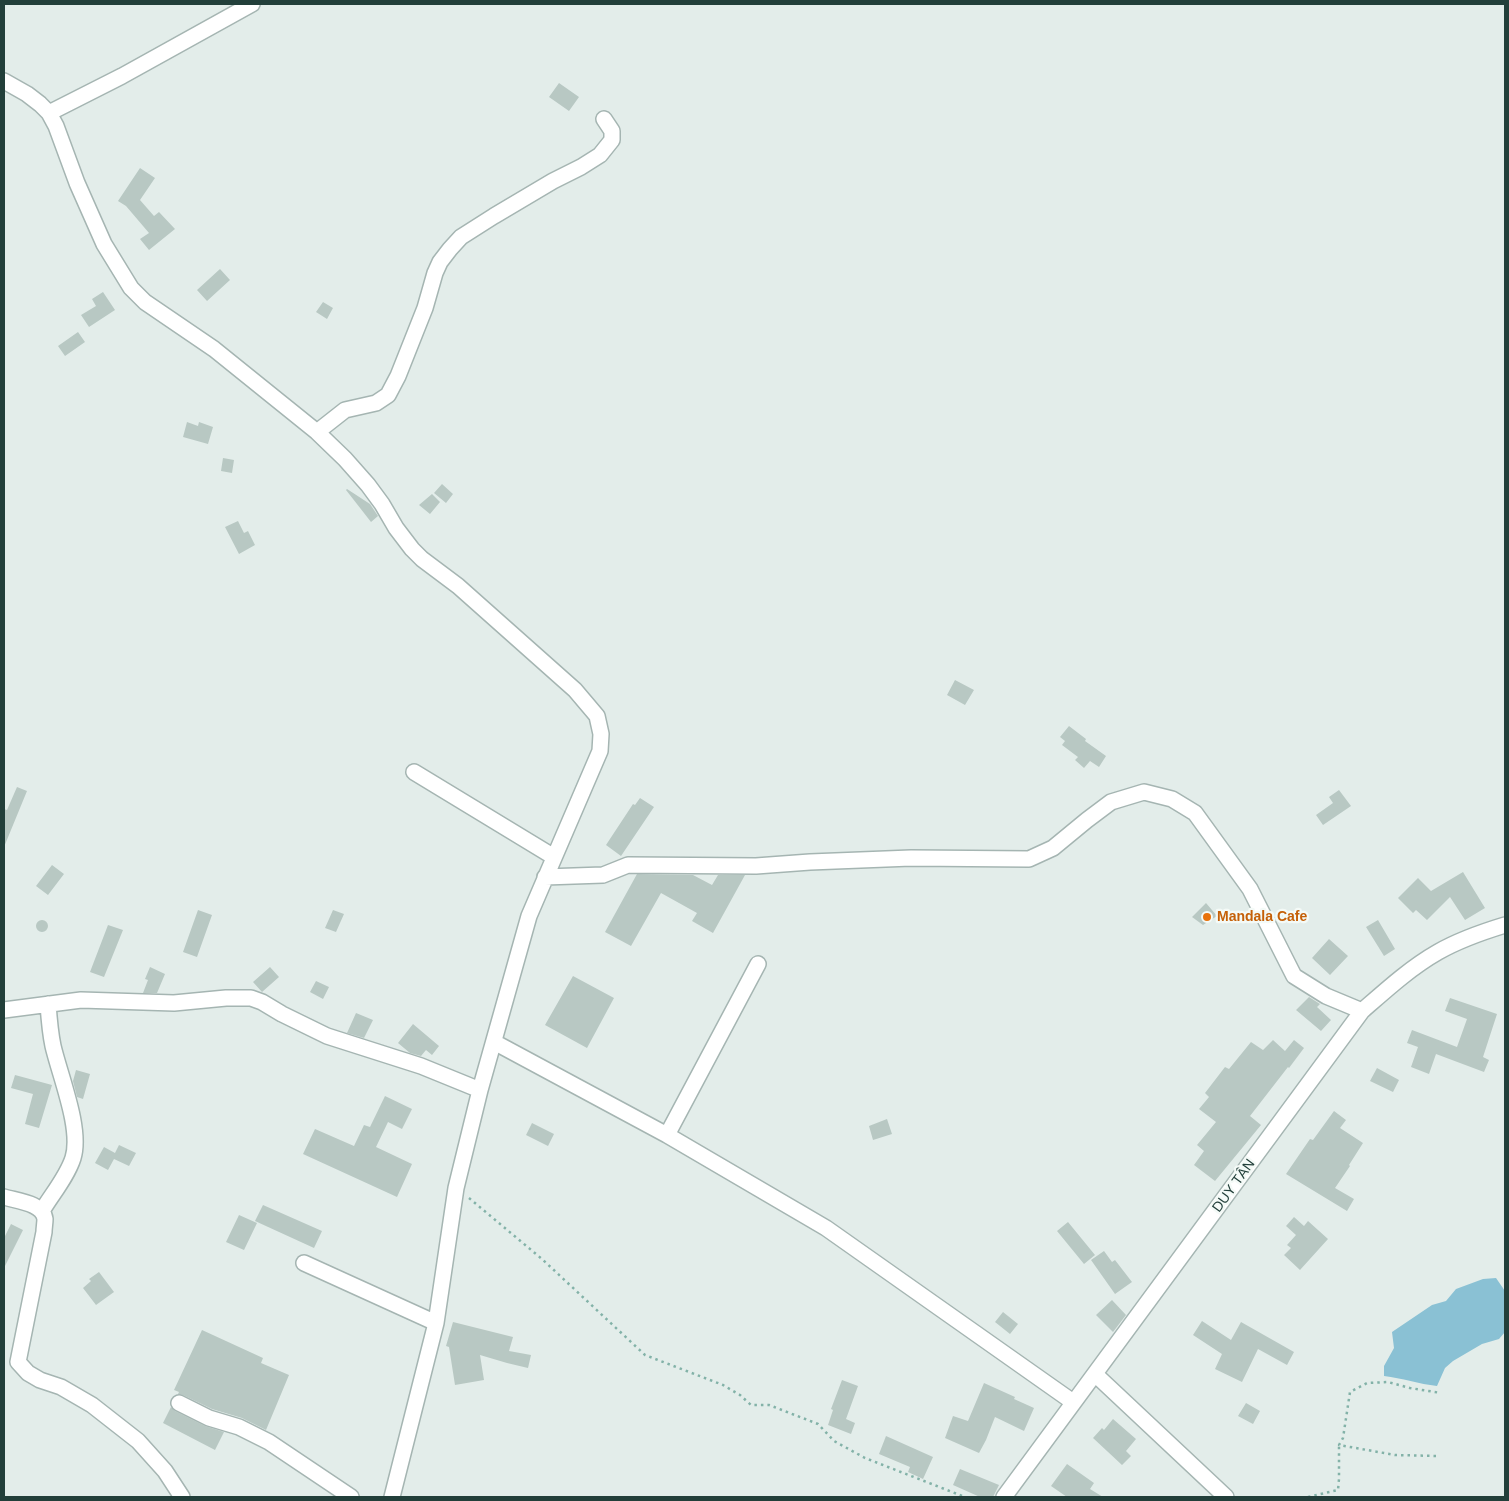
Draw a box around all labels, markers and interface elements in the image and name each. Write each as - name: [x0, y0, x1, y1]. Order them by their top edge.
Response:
- place label: Mandala Cafe: [1217, 909, 1307, 925]
- marker: Mandala Cafe: [1201, 911, 1213, 923]
- street label: DUY TÂN: [1209, 1156, 1259, 1216]

